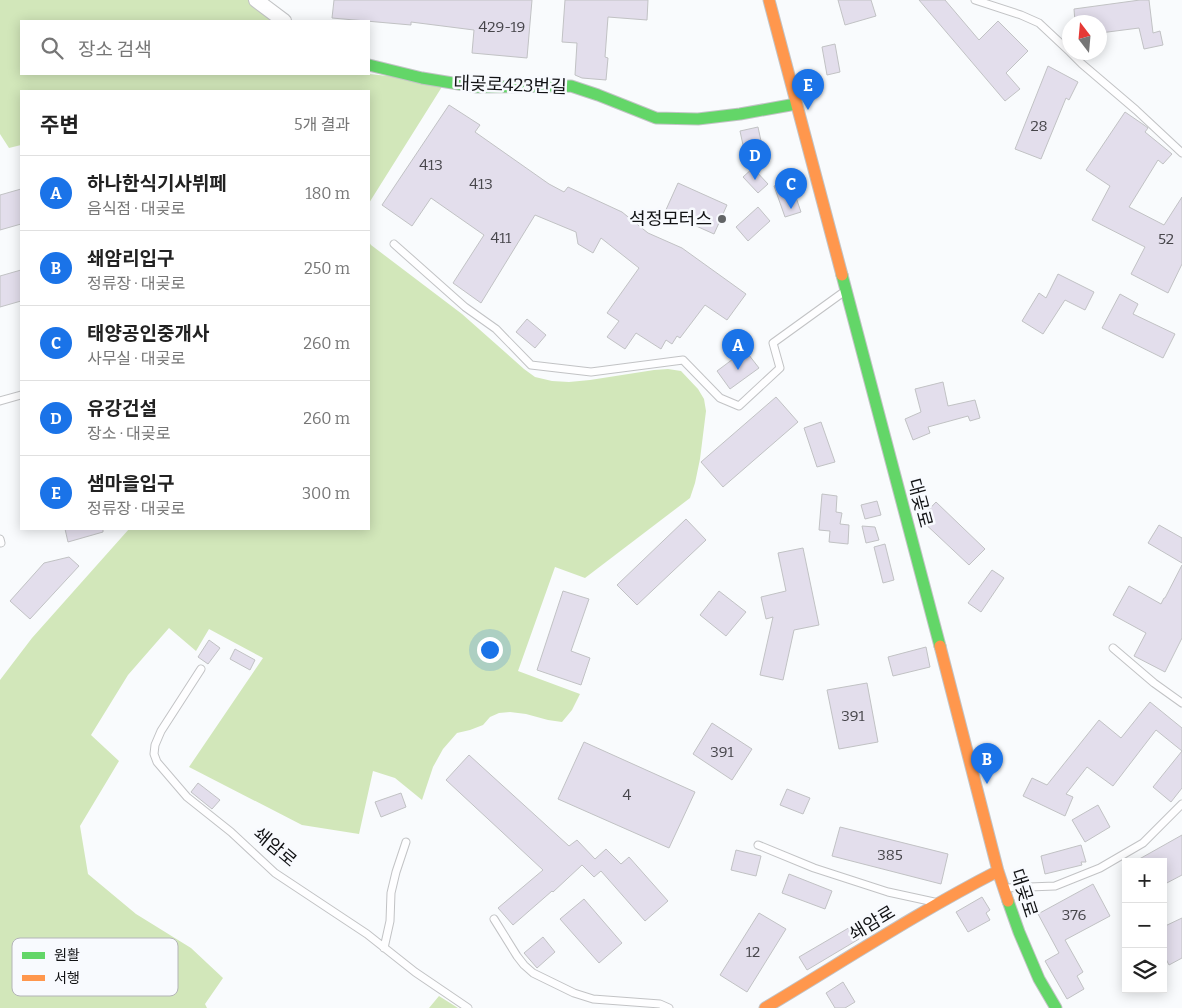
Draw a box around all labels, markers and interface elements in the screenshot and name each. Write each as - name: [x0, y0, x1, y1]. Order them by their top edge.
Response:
- north arrow: [1062, 15, 1107, 60]
- house number: 429-19: [479, 18, 525, 36]
- search box: [20, 20, 370, 75]
- icon: search: [38, 34, 66, 62]
- text: 장소 검색: [78, 38, 152, 61]
- pin: E: [792, 69, 824, 110]
- street label: 대곶로423번길: [453, 72, 567, 98]
- text: 주변: [40, 112, 79, 138]
- text: 5개 결과: [294, 115, 350, 134]
- house number: 28: [1030, 117, 1048, 135]
- pin: D: [739, 139, 771, 180]
- house number: 413: [419, 156, 443, 174]
- pin: C: [775, 168, 807, 209]
- text: 하나한식기사뷔페: [87, 172, 227, 195]
- house number: 413: [469, 175, 493, 193]
- text: A: [50, 184, 62, 203]
- text: 180 m: [305, 184, 350, 203]
- text: 음식점 · 대곶로: [87, 199, 185, 218]
- place label: 석정모터스: [629, 208, 712, 230]
- marker: 석정모터스: [716, 213, 728, 225]
- house number: 411: [491, 229, 511, 247]
- house number: 52: [1158, 230, 1174, 248]
- text: 쇄암리입구: [87, 247, 174, 270]
- text: B: [51, 259, 61, 278]
- text: 250 m: [304, 259, 350, 278]
- text: 정류장 · 대곶로: [87, 274, 185, 293]
- text: 태양공인중개사: [87, 322, 209, 345]
- pin: A: [722, 329, 754, 370]
- text: C: [51, 334, 61, 353]
- text: 260 m: [303, 334, 350, 353]
- text: 사무실 · 대곶로: [87, 349, 185, 368]
- text: 유강건설: [87, 397, 157, 420]
- text: D: [50, 409, 62, 428]
- text: 260 m: [303, 409, 350, 428]
- text: 장소 · 대곶로: [87, 424, 170, 443]
- text: 샘마을입구: [87, 472, 174, 495]
- street label: 대곶로: [903, 476, 937, 530]
- text: E: [51, 484, 61, 503]
- text: 300 m: [302, 484, 350, 503]
- text: 정류장 · 대곶로: [87, 499, 185, 518]
- your location: [477, 637, 503, 663]
- house number: 391: [841, 707, 865, 725]
- house number: 391: [710, 743, 734, 761]
- pin: B: [971, 743, 1003, 784]
- house number: 4: [623, 786, 632, 804]
- street label: 쇄암로: [249, 823, 301, 871]
- house number: 385: [877, 846, 903, 864]
- map controls: [1122, 858, 1167, 993]
- button: +: [1122, 858, 1167, 903]
- street label: 대곶로: [1006, 866, 1042, 920]
- street label: 쇄암로: [845, 901, 899, 945]
- button: −: [1122, 903, 1167, 948]
- house number: 376: [1062, 906, 1087, 924]
- legend: [12, 938, 178, 996]
- house number: 12: [746, 943, 760, 961]
- text: 원활: [54, 947, 80, 964]
- button: layers: [1122, 948, 1167, 993]
- text: 서행: [54, 970, 80, 987]

